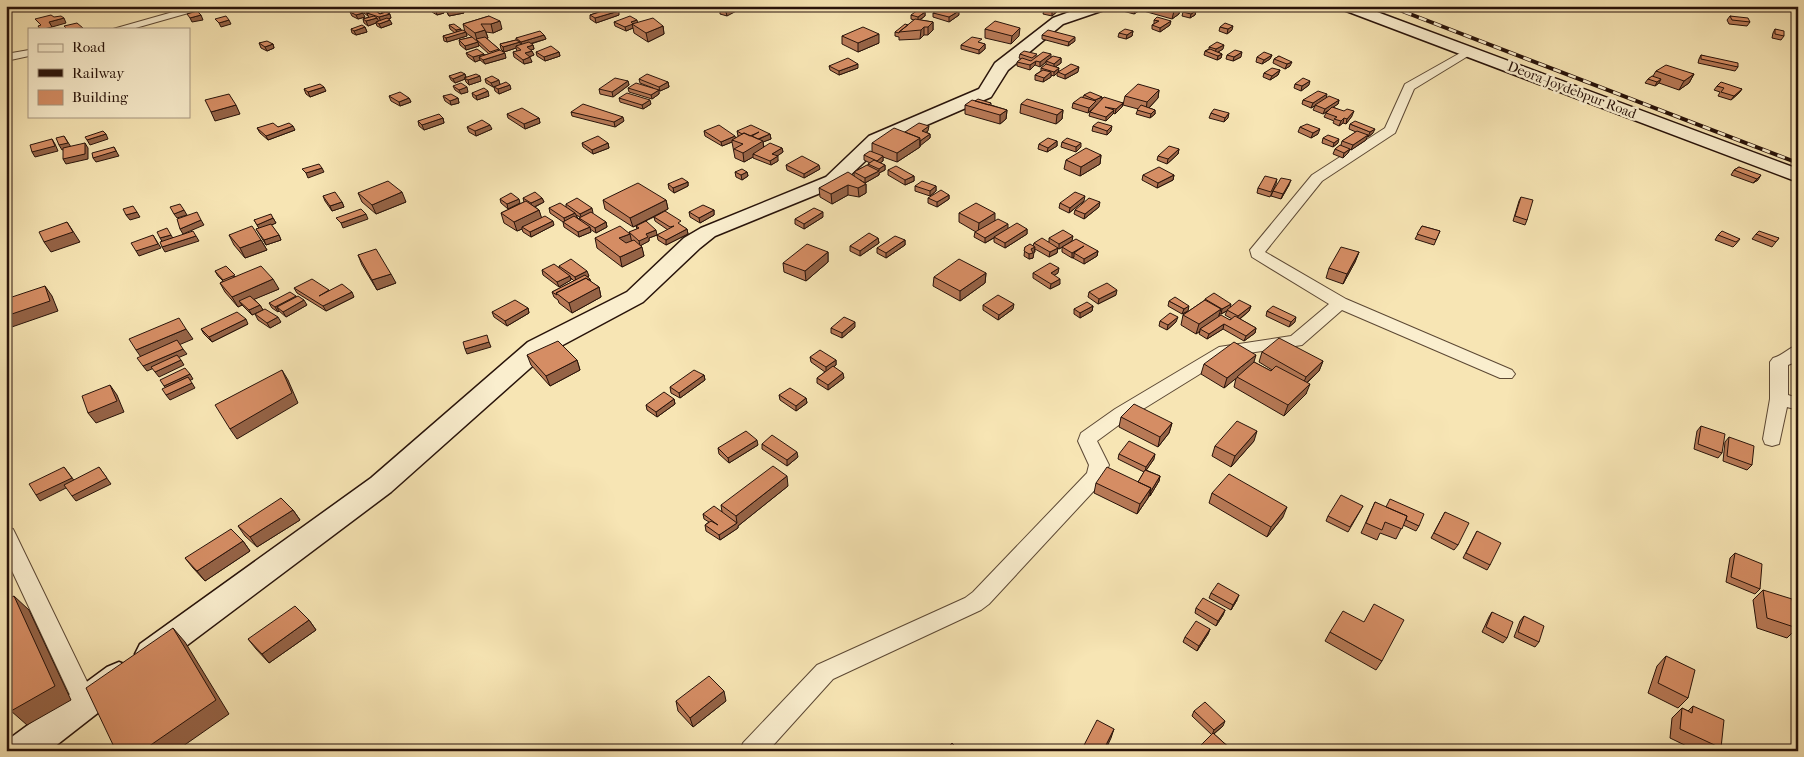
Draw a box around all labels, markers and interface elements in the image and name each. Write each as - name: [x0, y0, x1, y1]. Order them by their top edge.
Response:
- legend: [28, 28, 190, 118]
- text: Road: [72, 38, 106, 56]
- street label: Deora-Joydebpur Road: [1505, 58, 1639, 123]
- text: Railway: [72, 64, 125, 82]
- text: Building: [72, 88, 129, 106]

